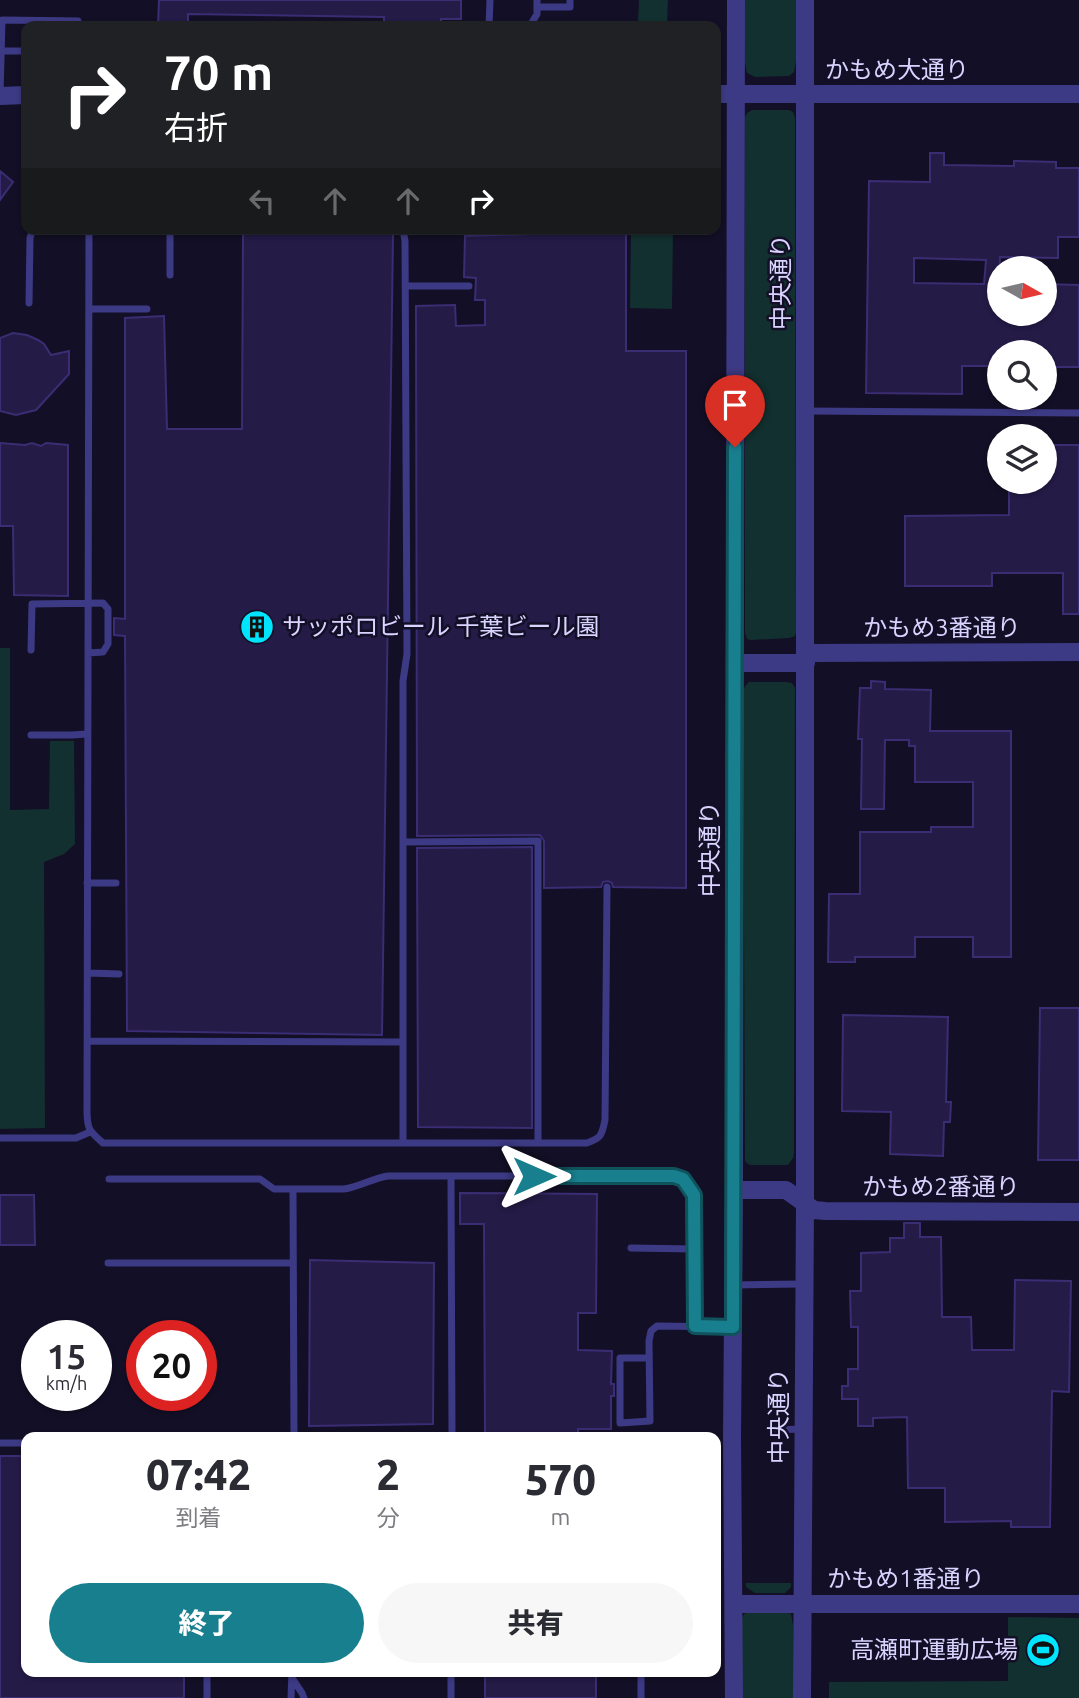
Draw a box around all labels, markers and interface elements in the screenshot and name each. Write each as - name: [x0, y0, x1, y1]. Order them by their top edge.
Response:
- text: 70 m: [164, 44, 273, 99]
- icon: right: [49, 49, 140, 140]
- street label: かもめ大通り: [825, 56, 969, 83]
- text: 右折: [164, 109, 228, 145]
- icon: left: [243, 182, 281, 220]
- icon: ahead: [316, 182, 354, 220]
- icon: ahead: [389, 182, 427, 220]
- icon: right: [462, 182, 500, 220]
- street label: 中央通り: [767, 234, 794, 330]
- north arrow: [987, 256, 1057, 326]
- map controls: [987, 256, 1057, 494]
- button: search: [987, 340, 1057, 410]
- pin: [705, 375, 765, 447]
- icon: arrive: [716, 386, 754, 424]
- button: layers: [987, 424, 1057, 494]
- building icon: サッポロビール 千葉ビール園: [238, 608, 276, 646]
- place label: サッポロビール 千葉ビール園: [282, 613, 600, 640]
- street label: かもめ3番通り: [863, 614, 1021, 641]
- street label: 中央通り: [696, 801, 723, 897]
- position arrow: [497, 1139, 571, 1213]
- street label: かもめ2番通り: [862, 1173, 1020, 1200]
- speed limit sign: 20: [126, 1320, 217, 1411]
- text: 15: [47, 1336, 86, 1376]
- street label: 中央通り: [765, 1368, 792, 1464]
- text: km/h: [46, 1373, 87, 1393]
- text: 07:42: [146, 1451, 251, 1498]
- text: 2: [376, 1451, 400, 1498]
- text: 570: [525, 1456, 596, 1503]
- text: m: [551, 1504, 570, 1529]
- text: 到着: [176, 1505, 222, 1530]
- text: 分: [377, 1505, 400, 1530]
- street label: かもめ1番通り: [827, 1565, 985, 1592]
- button: 終了: [49, 1583, 364, 1663]
- button: 共有: [378, 1583, 693, 1663]
- sports icon: 高瀬町運動広場: [1024, 1631, 1062, 1669]
- place label: 高瀬町運動広場: [850, 1636, 1018, 1663]

